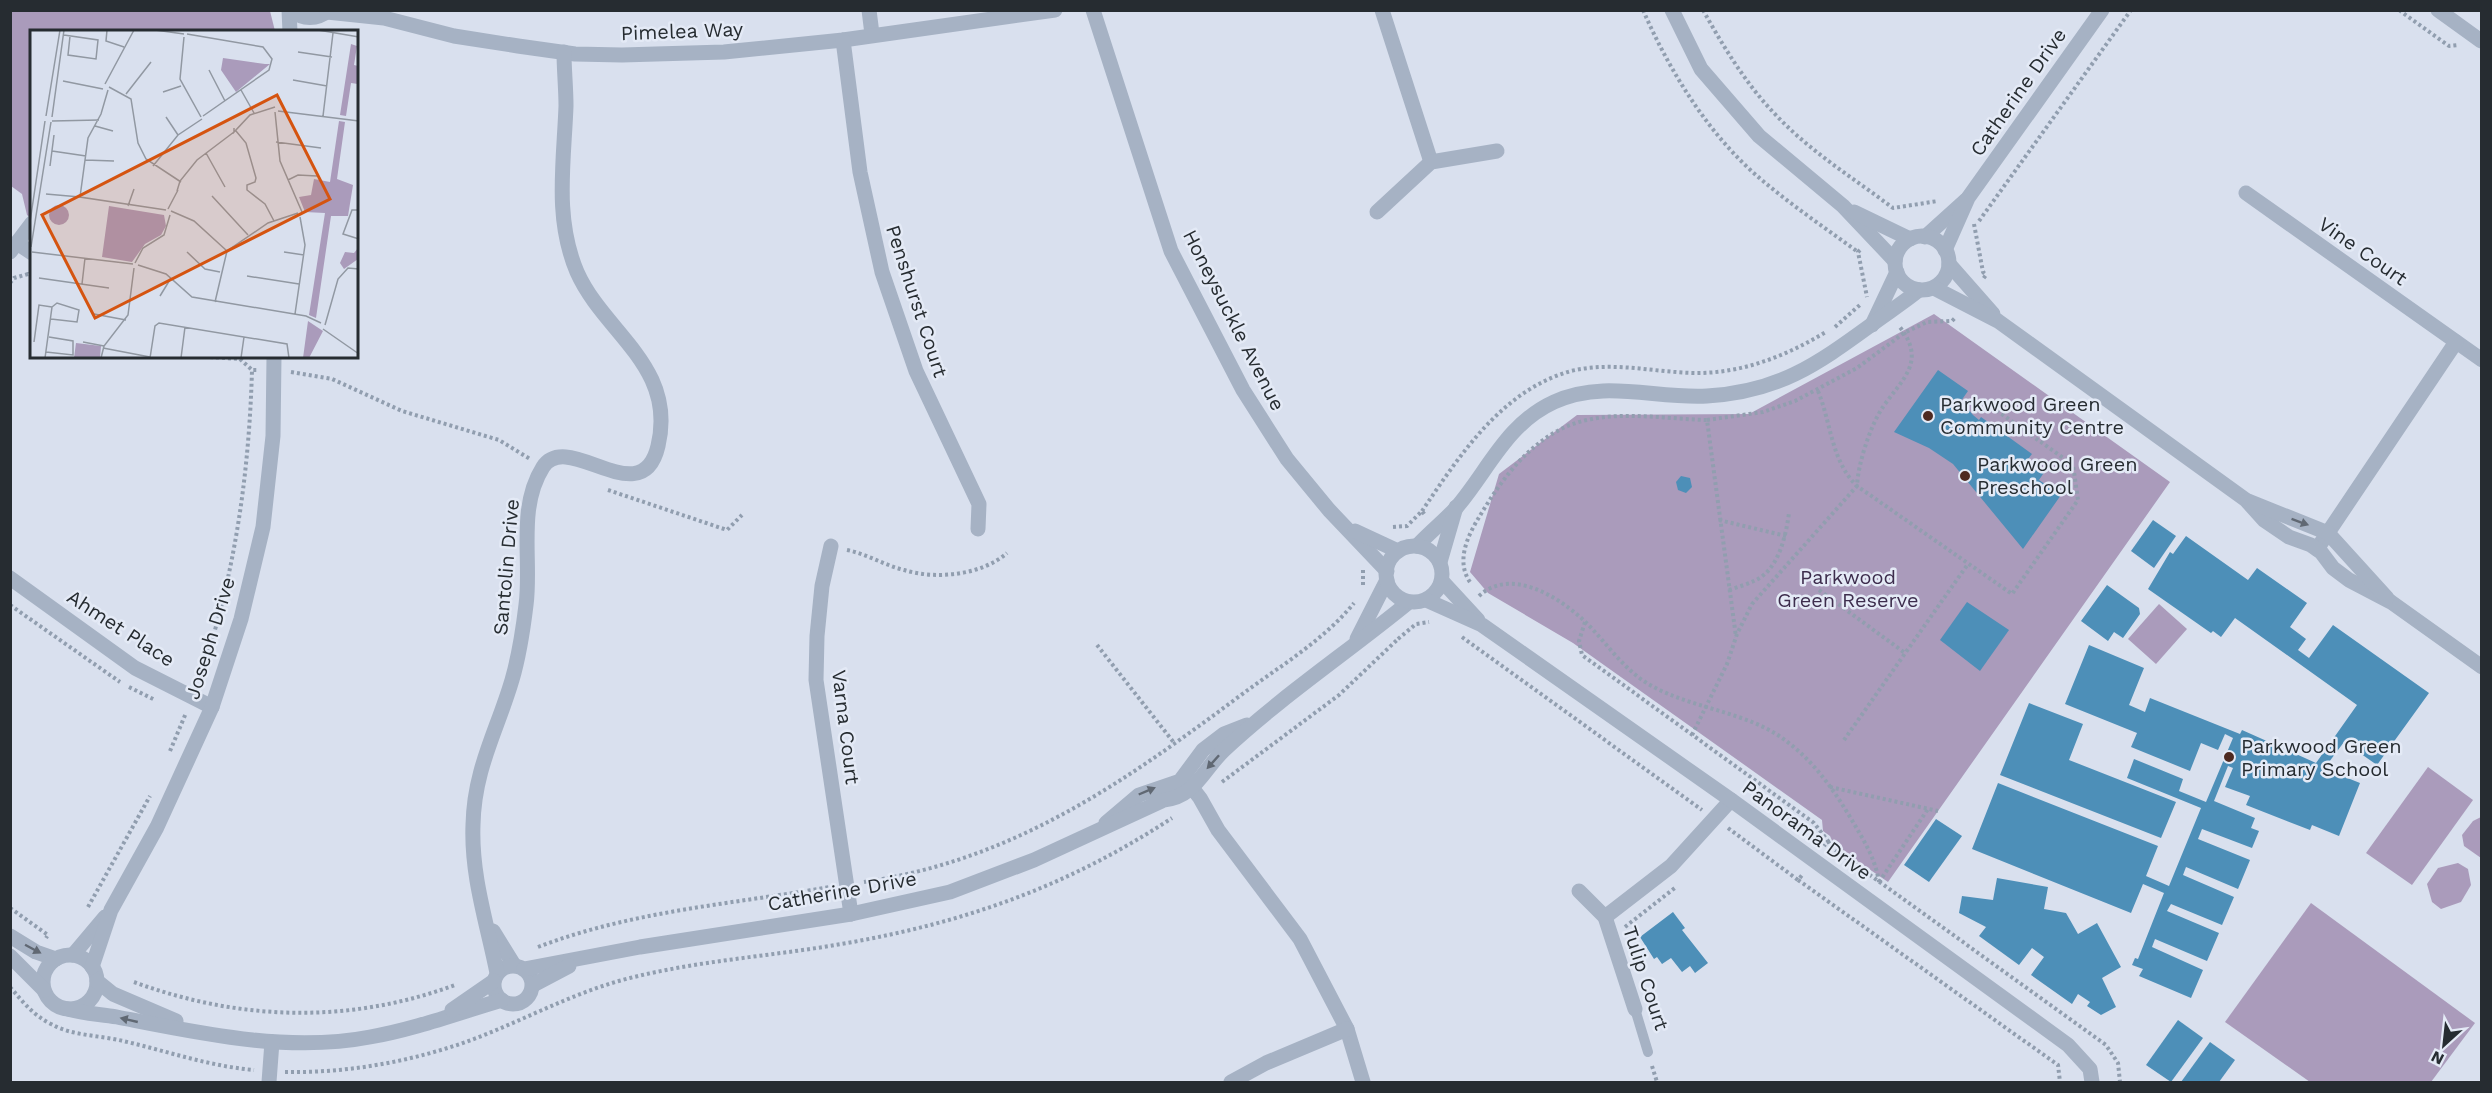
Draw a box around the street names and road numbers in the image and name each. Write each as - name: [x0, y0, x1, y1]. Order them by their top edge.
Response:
- street label: Pimelea Way: [620, 17, 744, 45]
- street label: Catherine Drive: [1965, 23, 2071, 161]
- street label: Vine Court: [2314, 212, 2413, 291]
- street label: Penshurst Court: [881, 222, 953, 381]
- street label: Honeysuckle Avenue: [1178, 226, 1290, 414]
- street label: Santolin Drive: [488, 498, 524, 636]
- street label: Joseph Drive: [180, 574, 240, 702]
- street label: Ahmet Place: [63, 584, 179, 672]
- street label: Varna Court: [827, 668, 865, 786]
- street label: Panorama Drive: [1738, 775, 1876, 885]
- street label: Catherine Drive: [766, 866, 918, 916]
- street label: Tulip Court: [1618, 923, 1674, 1034]

